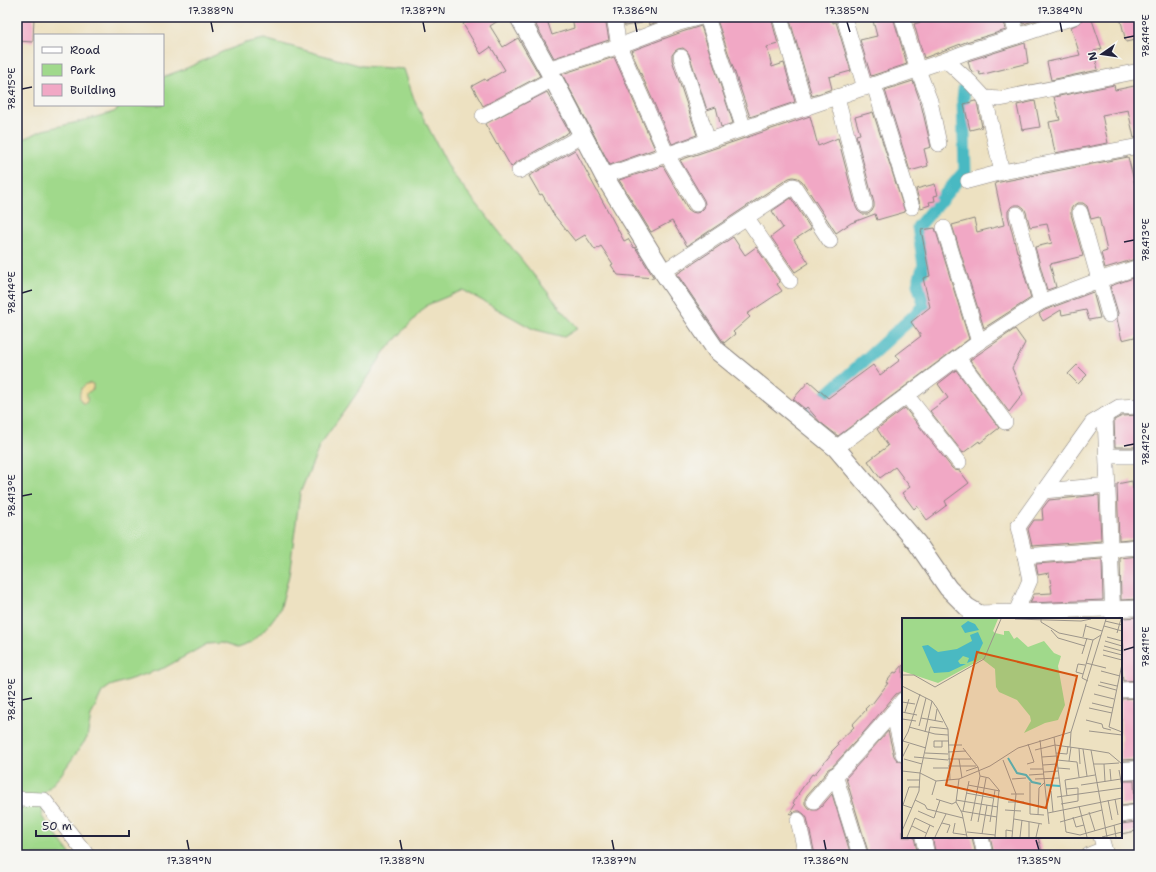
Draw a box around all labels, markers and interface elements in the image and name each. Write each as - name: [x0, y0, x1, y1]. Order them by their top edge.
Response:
- text: 17.388°N: [188, 4, 234, 17]
- text: 17.387°N: [401, 4, 445, 17]
- text: 17.386°N: [612, 4, 658, 17]
- text: 17.385°N: [825, 4, 869, 17]
- text: 17.384°N: [1037, 4, 1083, 17]
- text: 78.414°E: [1139, 14, 1152, 58]
- legend: [34, 34, 164, 106]
- north arrow: [1082, 34, 1122, 74]
- text: Road: [70, 42, 101, 58]
- text: N: [1084, 50, 1101, 62]
- text: Park: [70, 62, 96, 78]
- text: 78.415°E: [5, 67, 18, 111]
- text: Building: [70, 82, 116, 98]
- text: 78.413°E: [1139, 218, 1152, 262]
- text: 78.414°E: [5, 271, 18, 315]
- text: 78.412°E: [1139, 422, 1152, 466]
- text: 78.413°E: [5, 474, 18, 518]
- inset map: [902, 618, 1122, 838]
- text: 78.411°E: [1139, 627, 1152, 667]
- text: 78.412°E: [5, 678, 18, 722]
- scale bar: [36, 812, 129, 838]
- text: 50 m: [42, 818, 72, 834]
- text: 17.389°N: [166, 854, 212, 867]
- text: 17.388°N: [379, 854, 425, 867]
- text: 17.387°N: [592, 854, 636, 867]
- text: 17.386°N: [803, 854, 849, 867]
- text: 17.385°N: [1017, 854, 1061, 867]

